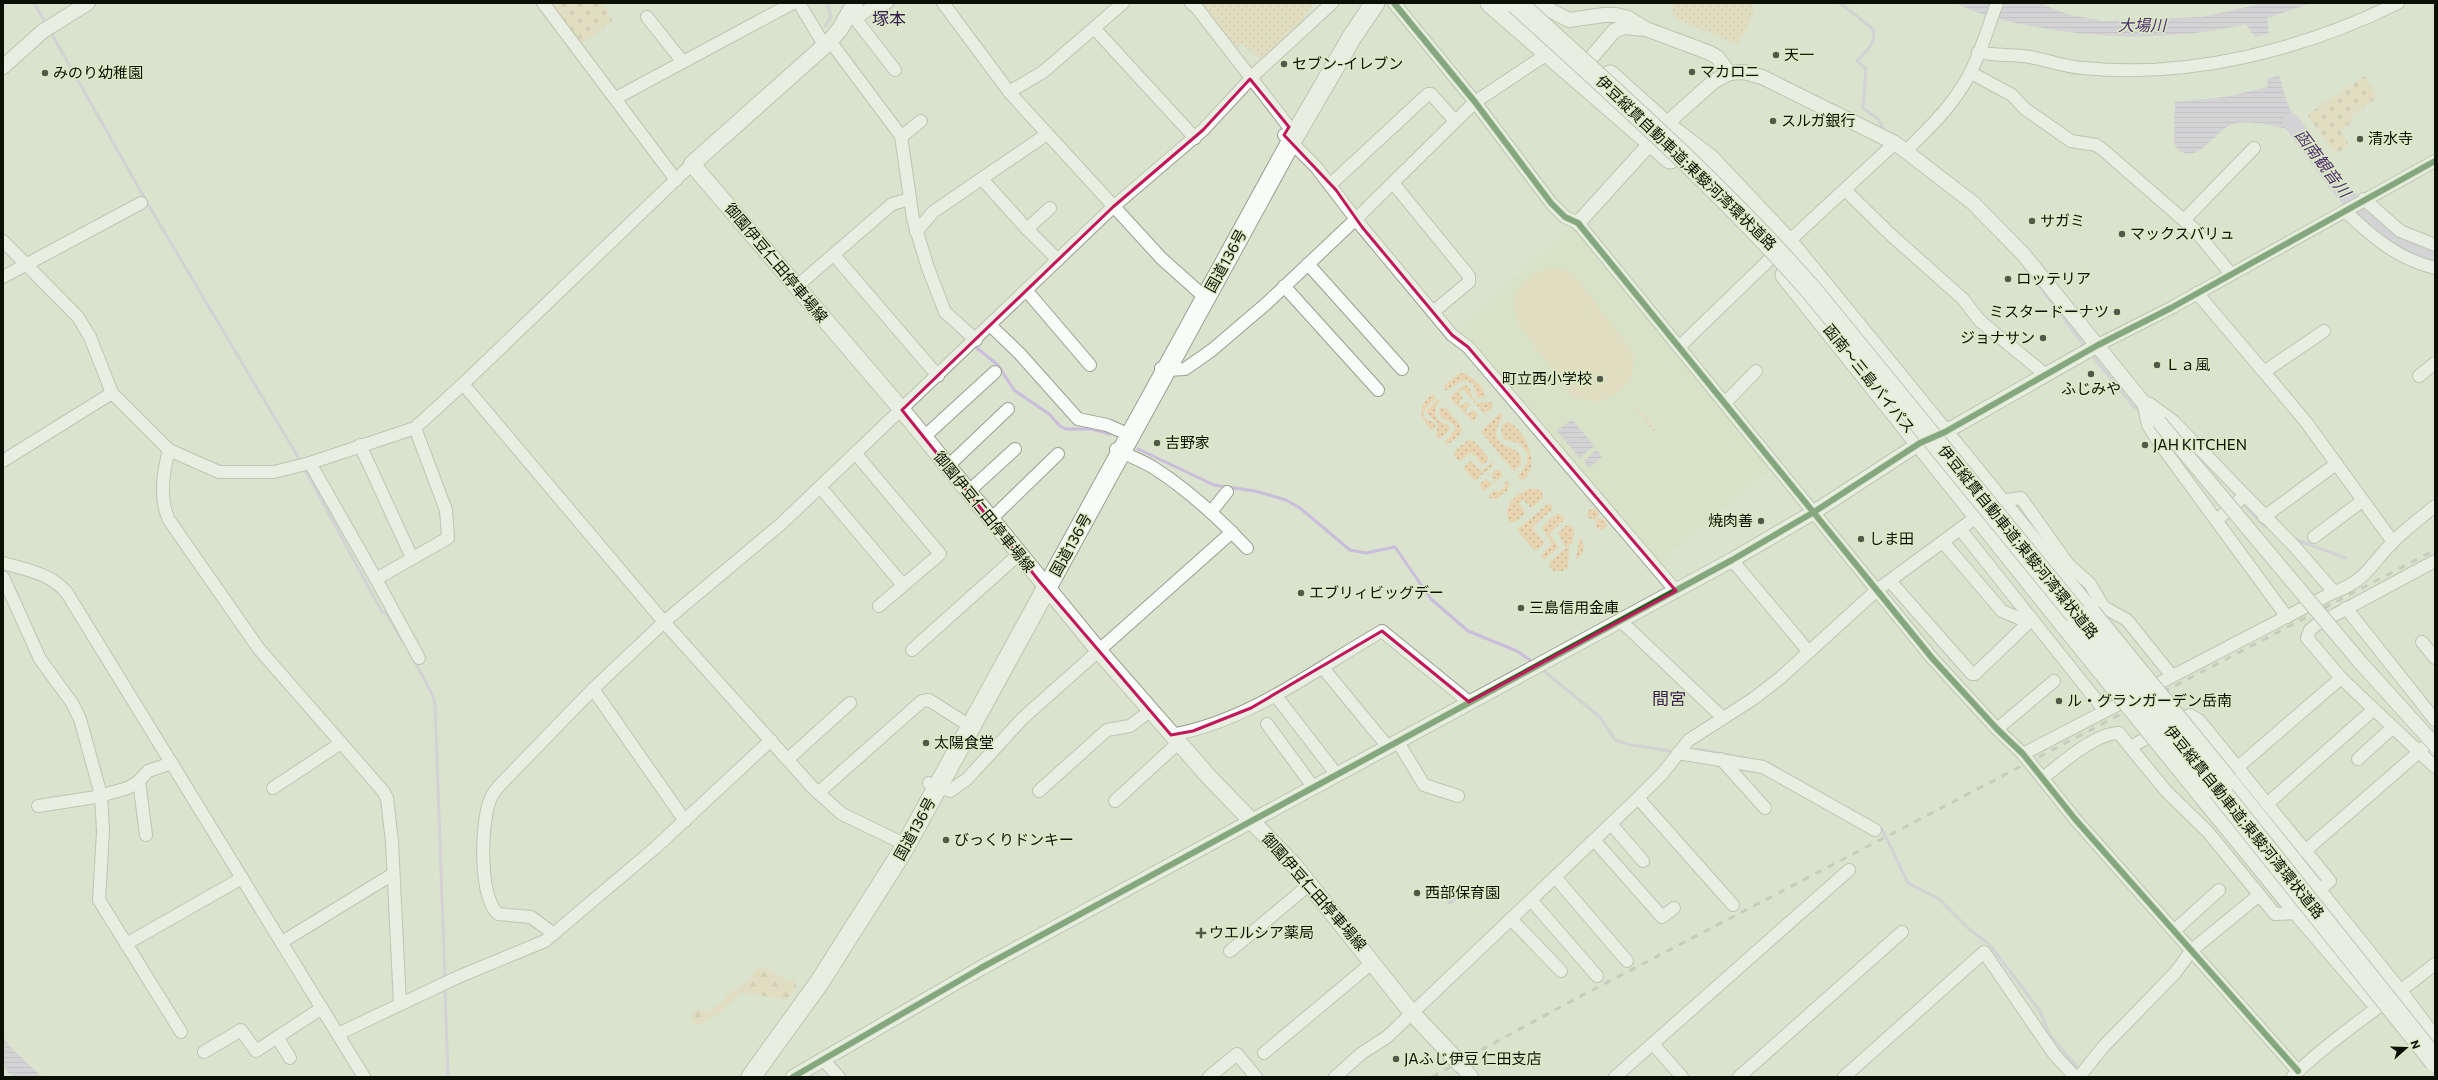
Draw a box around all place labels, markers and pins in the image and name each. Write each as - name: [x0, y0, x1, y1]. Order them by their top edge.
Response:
- place label: 天一: [1784, 45, 1814, 63]
- marker: 天一: [1771, 50, 1781, 60]
- place label: セブン-イレブン: [1292, 54, 1403, 72]
- marker: セブン-イレブン: [1279, 59, 1289, 69]
- place label: マカロニ: [1700, 62, 1760, 80]
- place label: みのり幼稚園: [53, 63, 143, 81]
- marker: マカロニ: [1687, 67, 1697, 77]
- marker: みのり幼稚園: [40, 68, 50, 78]
- place label: スルガ銀行: [1781, 111, 1856, 129]
- marker: スルガ銀行: [1768, 116, 1778, 126]
- place label: 清水寺: [2368, 129, 2413, 147]
- marker: 清水寺: [2355, 134, 2365, 144]
- place label: サガミ: [2040, 211, 2085, 229]
- marker: サガミ: [2027, 216, 2037, 226]
- place label: マックスバリュ: [2130, 224, 2235, 242]
- marker: マックスバリュ: [2117, 229, 2127, 239]
- place label: ロッテリア: [2016, 269, 2091, 287]
- marker: ロッテリア: [2003, 274, 2013, 284]
- place label: ミスタードーナツ: [1989, 302, 2109, 320]
- marker: ミスタードーナツ: [2112, 307, 2122, 317]
- place label: ジョナサン: [1960, 328, 2035, 346]
- marker: ジョナサン: [2038, 333, 2048, 343]
- place label: Ｌａ風: [2165, 355, 2210, 373]
- marker: Ｌａ風: [2152, 360, 2162, 370]
- place label: 町立西小学校: [1502, 369, 1592, 387]
- marker: ふじみや: [2086, 369, 2096, 379]
- marker: 町立西小学校: [1595, 374, 1605, 384]
- place label: ふじみや: [2061, 379, 2121, 397]
- place label: 吉野家: [1165, 433, 1210, 451]
- place label: JAH KITCHEN: [2153, 435, 2247, 453]
- marker: 吉野家: [1152, 438, 1162, 448]
- marker: JAH KITCHEN: [2140, 440, 2150, 450]
- place label: 焼肉善: [1708, 511, 1753, 529]
- marker: 焼肉善: [1756, 516, 1766, 526]
- place label: しま田: [1869, 529, 1914, 547]
- marker: しま田: [1856, 534, 1866, 544]
- place label: エブリィビッグデー: [1309, 583, 1444, 601]
- marker: エブリィビッグデー: [1296, 588, 1306, 598]
- place label: 三島信用金庫: [1529, 598, 1619, 616]
- marker: 三島信用金庫: [1516, 603, 1526, 613]
- place label: ル・グランガーデン岳南: [2067, 691, 2232, 709]
- marker: ル・グランガーデン岳南: [2054, 696, 2064, 706]
- place label: 太陽食堂: [934, 733, 994, 751]
- marker: 太陽食堂: [921, 738, 931, 748]
- place label: びっくりドンキー: [954, 830, 1074, 848]
- marker: びっくりドンキー: [941, 835, 951, 845]
- place label: 西部保育園: [1425, 883, 1500, 901]
- marker: 西部保育園: [1412, 888, 1422, 898]
- place label: ウエルシア薬局: [1209, 923, 1314, 941]
- marker: ウエルシア薬局: [1196, 928, 1206, 938]
- place label: JAふじ伊豆 仁田支店: [1404, 1049, 1542, 1067]
- marker: JAふじ伊豆 仁田支店: [1391, 1054, 1401, 1064]

